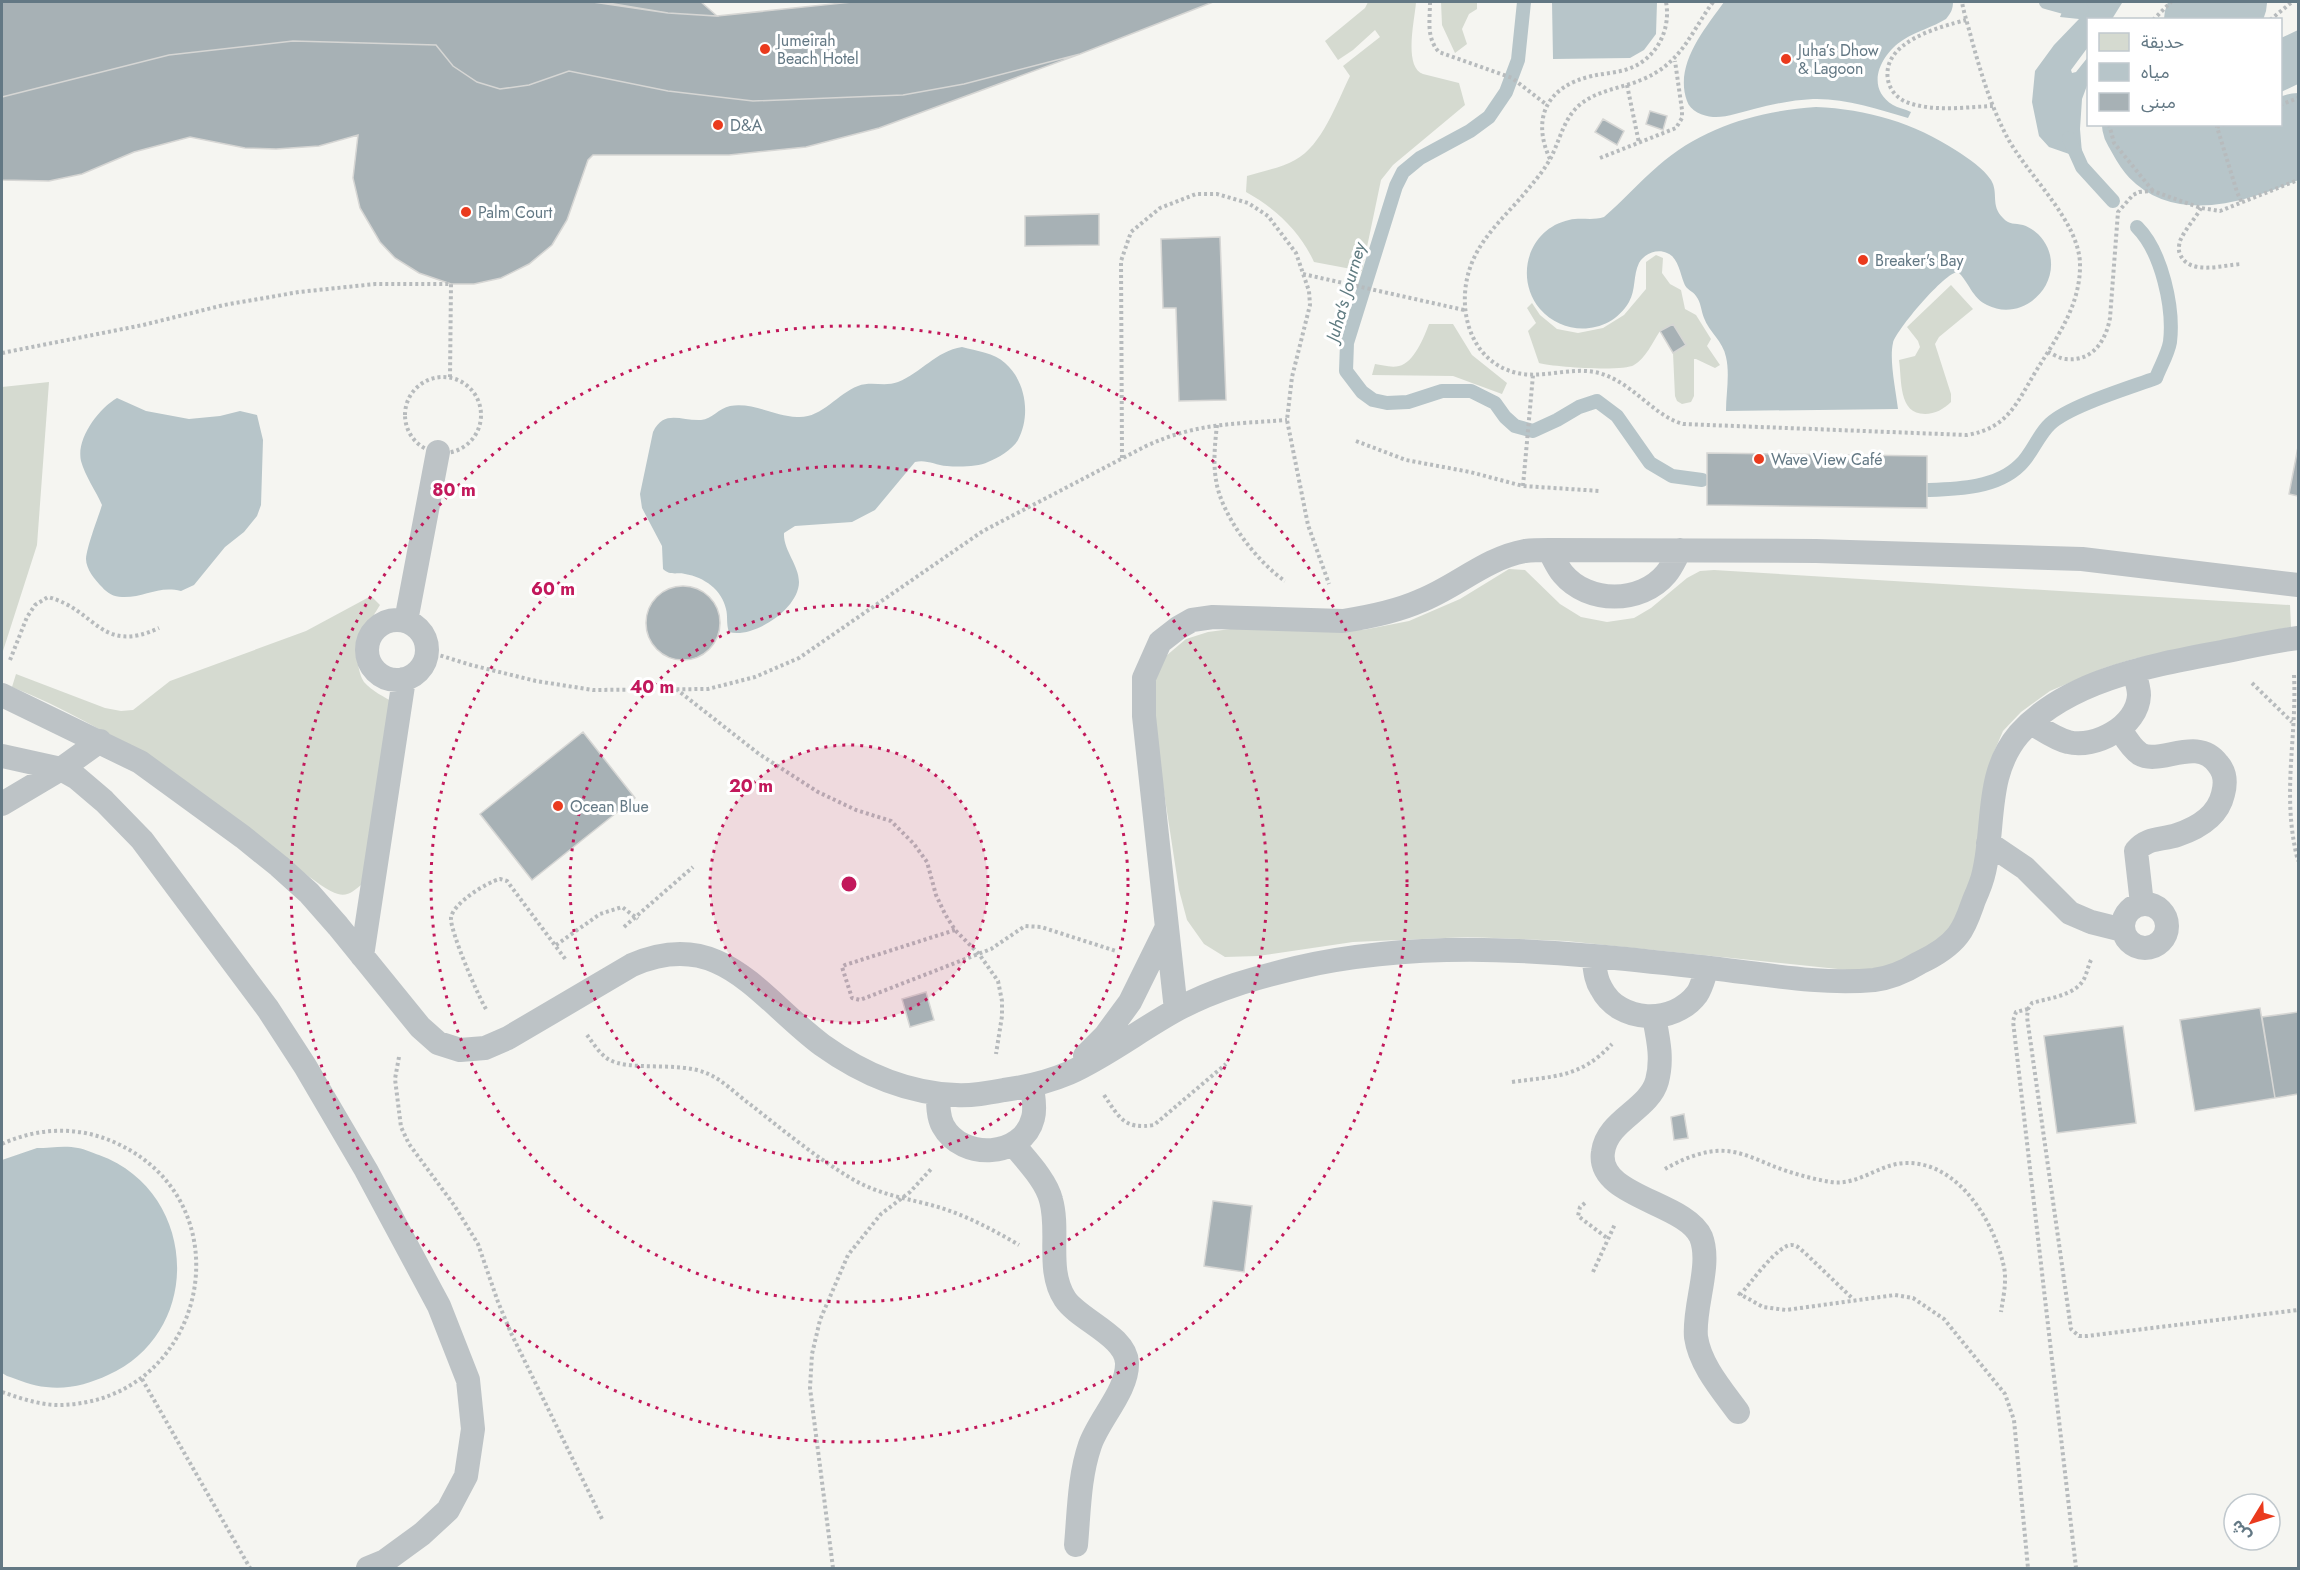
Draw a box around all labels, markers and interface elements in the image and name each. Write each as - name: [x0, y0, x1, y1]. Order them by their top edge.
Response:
- legend: [2087, 18, 2282, 126]
- place label: Jumeirah Beach Hotel: [775, 29, 859, 70]
- text: حديقة: [2141, 29, 2184, 55]
- place label: Juha’s Dhow & Lagoon: [1796, 39, 1879, 80]
- marker: Jumeirah Beach Hotel: [758, 42, 772, 56]
- marker: Juha’s Dhow & Lagoon: [1779, 52, 1793, 66]
- text: مياه: [2141, 59, 2170, 85]
- text: مبنى: [2141, 89, 2176, 115]
- place label: D&A: [730, 114, 763, 137]
- marker: D&A: [711, 118, 725, 132]
- place label: Palm Court: [478, 201, 553, 224]
- marker: Palm Court: [459, 205, 473, 219]
- water label: Juha's Journey: [1319, 238, 1373, 348]
- place label: Breaker's Bay: [1875, 249, 1964, 272]
- marker: Breaker's Bay: [1856, 253, 1870, 267]
- place label: Wave View Café: [1771, 448, 1883, 471]
- marker: Wave View Café: [1752, 452, 1766, 466]
- text: 80 m: [432, 477, 476, 503]
- text: 60 m: [531, 576, 575, 602]
- text: 40 m: [630, 674, 674, 700]
- text: 20 m: [729, 773, 773, 799]
- place label: Ocean Blue: [570, 795, 649, 818]
- marker: Ocean Blue: [551, 799, 565, 813]
- centre of rings: [839, 874, 859, 894]
- north arrow: [2222, 1492, 2282, 1552]
- text: ش: [2225, 1515, 2256, 1547]

